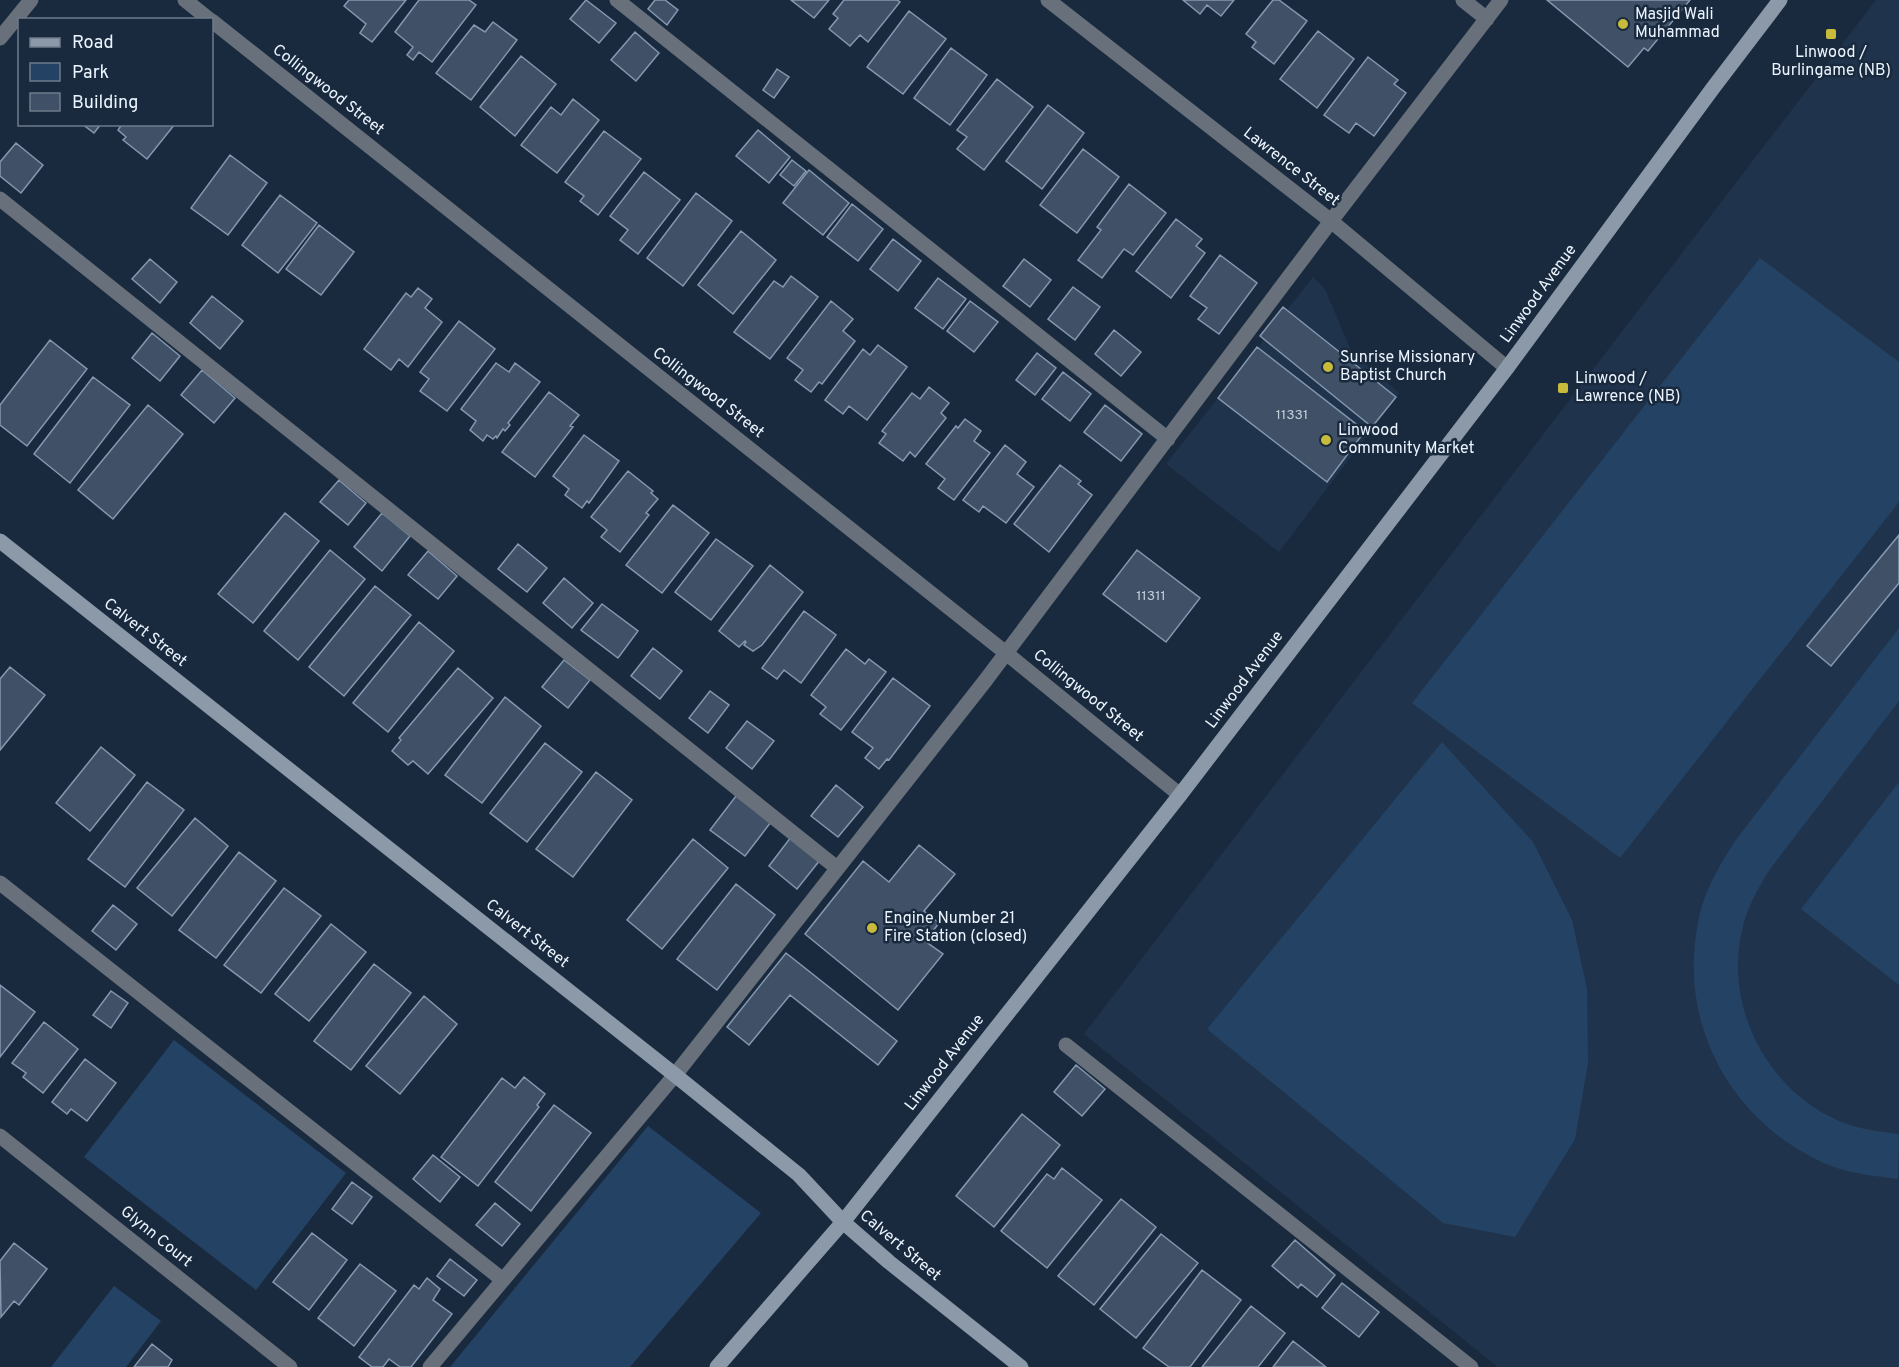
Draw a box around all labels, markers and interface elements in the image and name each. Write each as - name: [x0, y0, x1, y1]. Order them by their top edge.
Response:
- place label: Masjid Wali Muhammad: [1635, 5, 1720, 43]
- marker: Masjid Wali Muhammad: [1616, 17, 1630, 31]
- legend: [18, 18, 213, 126]
- marker: Linwood / Burlingame (NB): [1824, 27, 1838, 41]
- text: Road: [72, 32, 114, 55]
- street label: Collingwood Street: [268, 40, 388, 140]
- place label: Linwood / Burlingame (NB): [1771, 43, 1891, 81]
- text: Park: [72, 62, 109, 85]
- text: Building: [72, 92, 138, 115]
- street label: Lawrence Street: [1239, 123, 1343, 211]
- street label: Linwood Avenue: [1496, 241, 1582, 347]
- street label: Collingwood Street: [648, 343, 768, 443]
- place label: Sunrise Missionary Baptist Church: [1340, 348, 1475, 386]
- marker: Sunrise Missionary Baptist Church: [1321, 360, 1335, 374]
- place label: Linwood / Lawrence (NB): [1575, 369, 1681, 407]
- marker: Linwood / Lawrence (NB): [1556, 381, 1570, 395]
- house number: 11331: [1276, 407, 1308, 424]
- place label: Linwood Community Market: [1338, 421, 1474, 459]
- marker: Linwood Community Market: [1319, 433, 1333, 447]
- house number: 11311: [1136, 588, 1166, 605]
- street label: Calvert Street: [99, 594, 191, 672]
- street label: Linwood Avenue: [1202, 627, 1288, 733]
- street label: Collingwood Street: [1029, 645, 1147, 747]
- street label: Calvert Street: [481, 895, 573, 973]
- place label: Engine Number 21 Fire Station (closed): [884, 909, 1027, 947]
- marker: Engine Number 21 Fire Station (closed): [865, 921, 879, 935]
- street label: Linwood Avenue: [901, 1011, 989, 1115]
- street label: Glynn Court: [116, 1202, 196, 1272]
- street label: Calvert Street: [855, 1206, 945, 1286]

